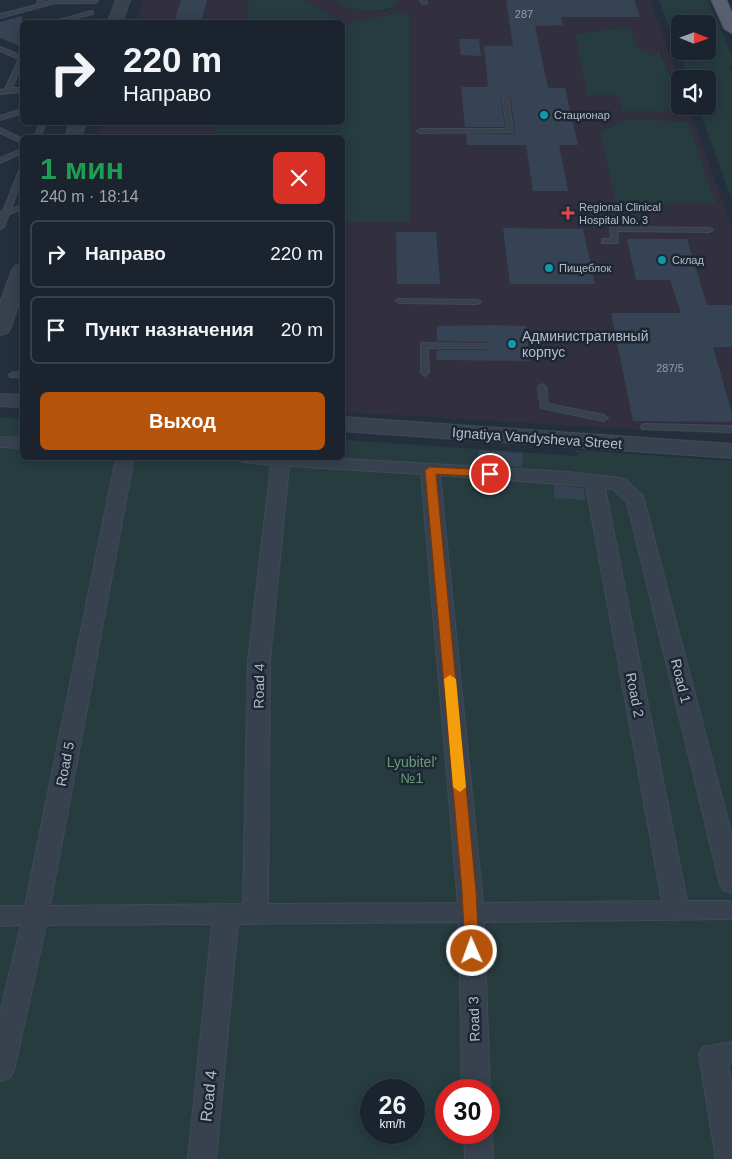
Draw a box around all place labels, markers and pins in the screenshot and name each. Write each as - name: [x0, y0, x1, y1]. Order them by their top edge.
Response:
- marker: Стационар: [538, 109, 550, 121]
- place label: Стационар: [554, 109, 610, 121]
- place label: Regional Clinical Hospital No. 3: [579, 201, 661, 226]
- marker: Regional Clinical Hospital No. 3: [561, 206, 575, 220]
- marker: Склад: [656, 254, 668, 266]
- place label: Склад: [672, 254, 704, 266]
- marker: Пищеблок: [543, 262, 555, 274]
- place label: Пищеблок: [559, 262, 611, 274]
- place label: Административный корпус: [522, 328, 648, 360]
- marker: Административный корпус: [506, 338, 518, 350]
- pin: [469, 453, 511, 495]

